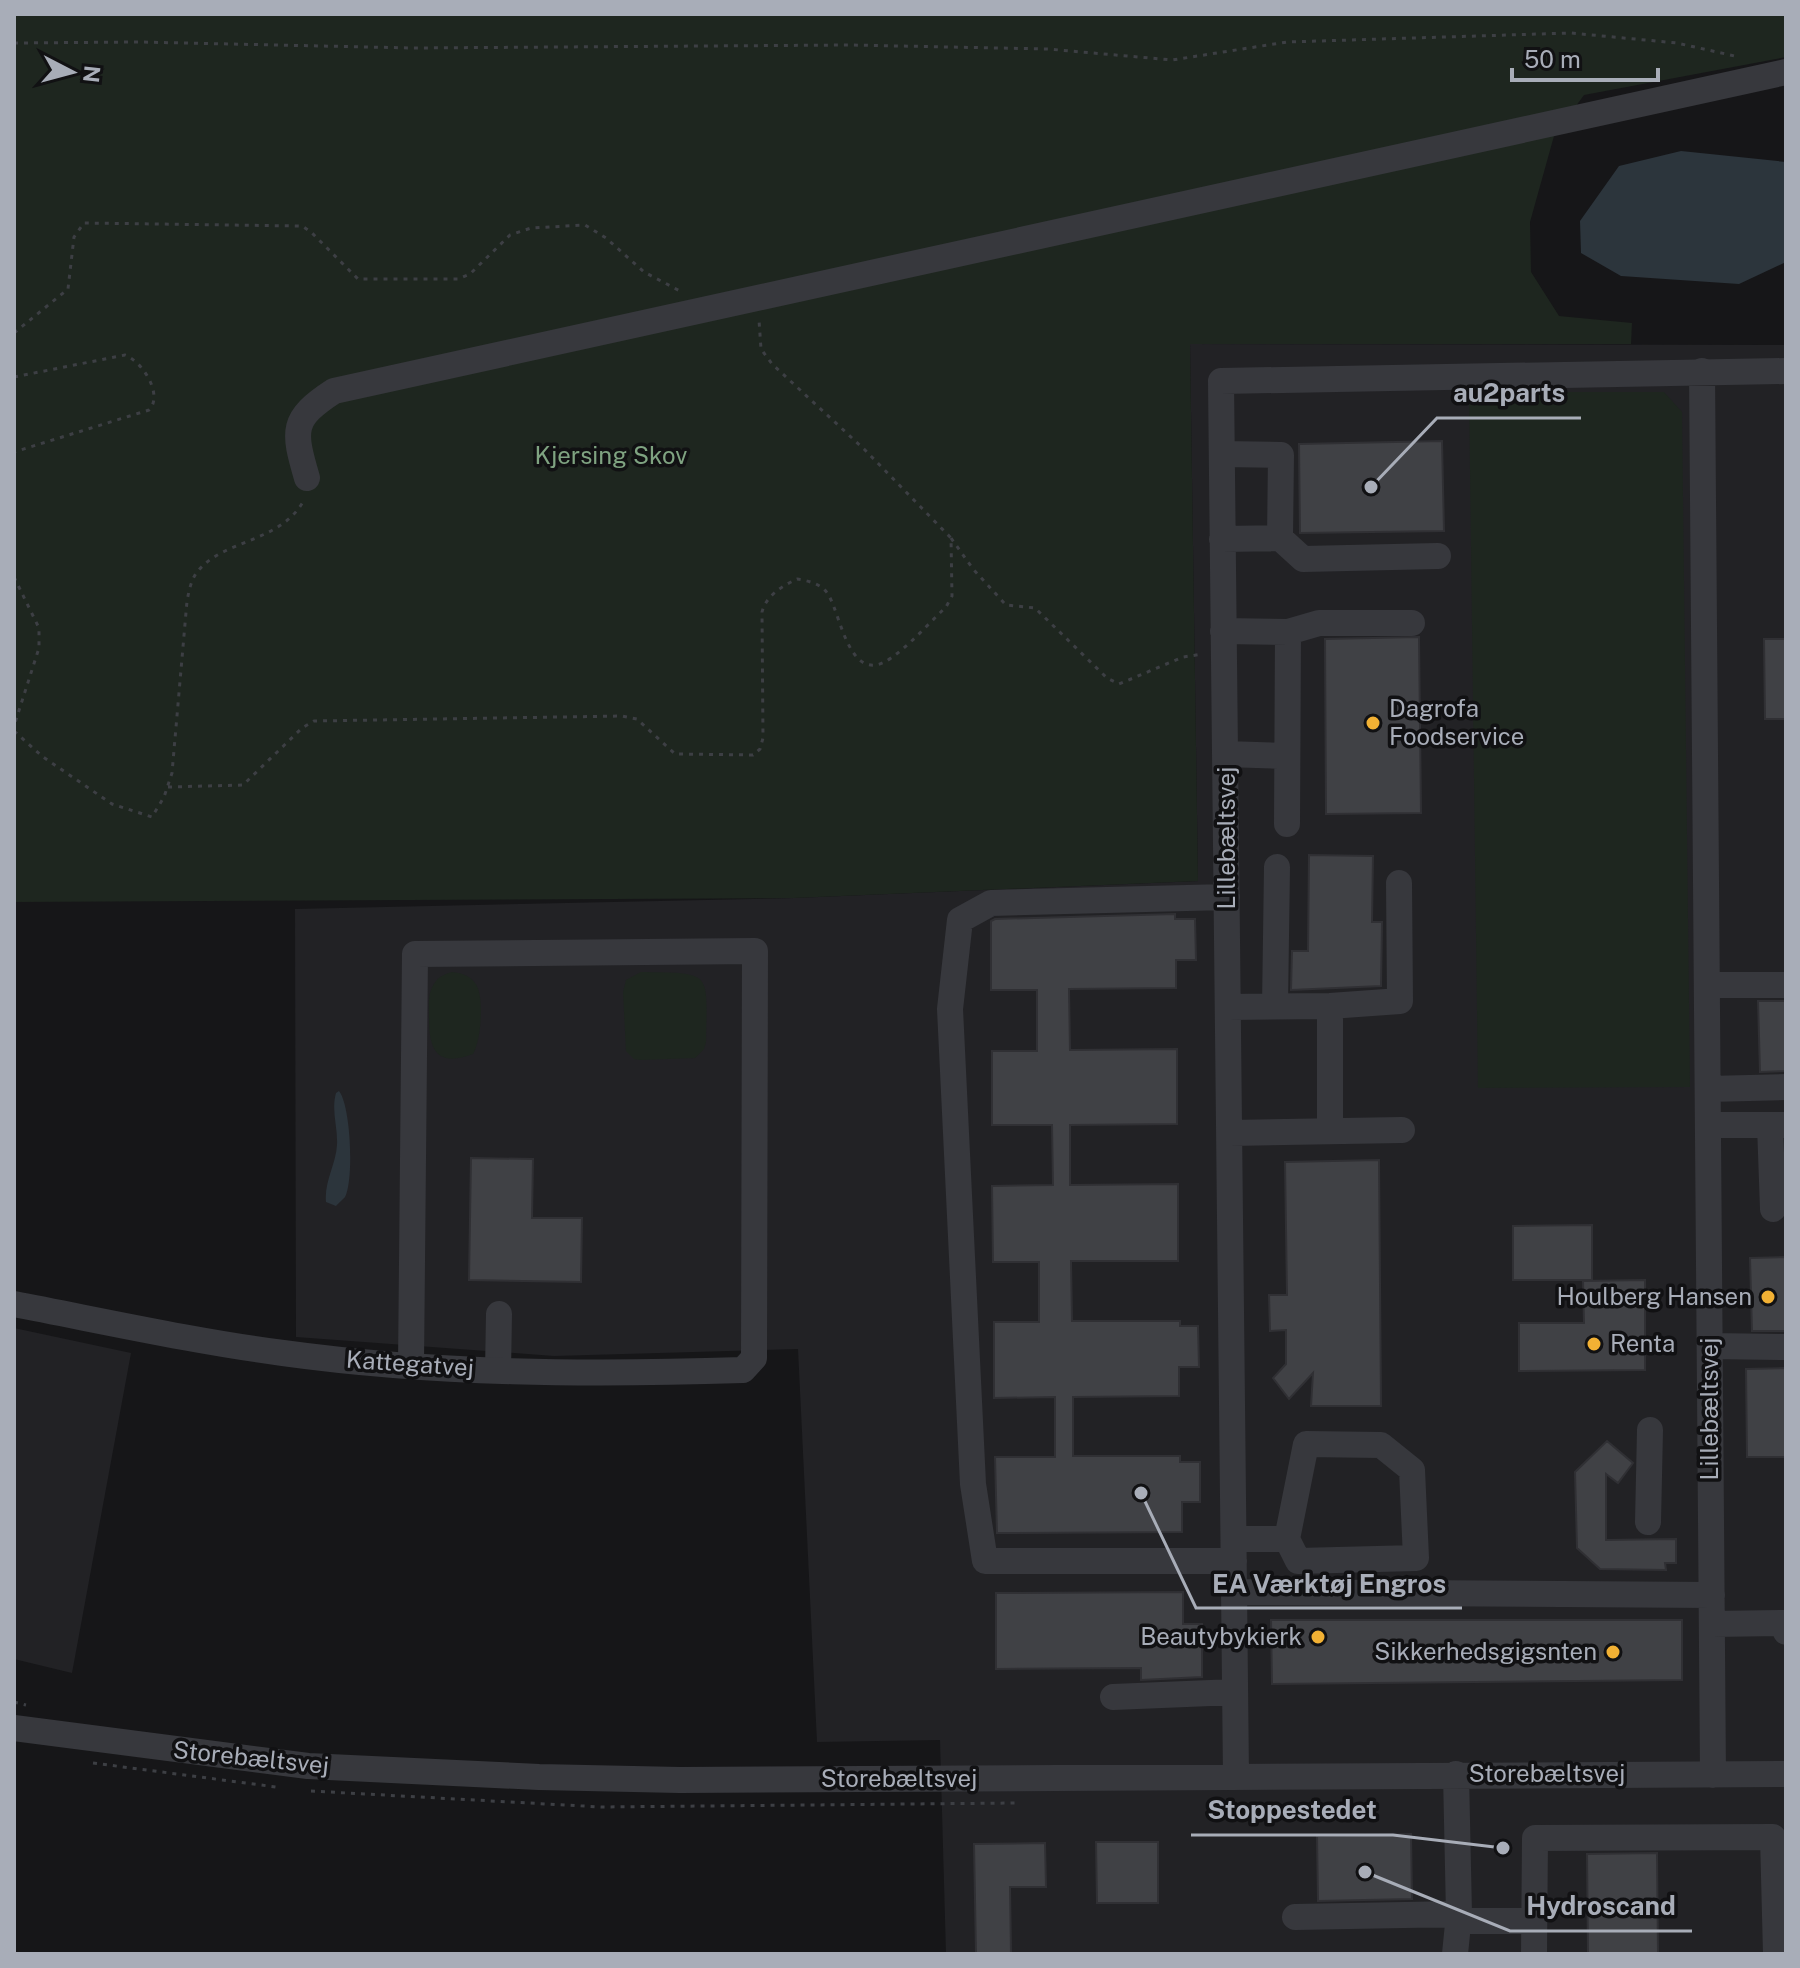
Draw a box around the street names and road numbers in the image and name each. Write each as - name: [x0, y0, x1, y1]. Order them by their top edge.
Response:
- street label: Lillebæltsvej: [1212, 767, 1240, 909]
- street label: Lillebæltsvej: [1695, 1338, 1723, 1480]
- street label: Kattegatvej: [345, 1345, 475, 1381]
- street label: Storebæltsvej: [172, 1735, 330, 1779]
- street label: Storebæltsvej: [1469, 1759, 1625, 1787]
- street label: Storebæltsvej: [821, 1764, 977, 1792]

